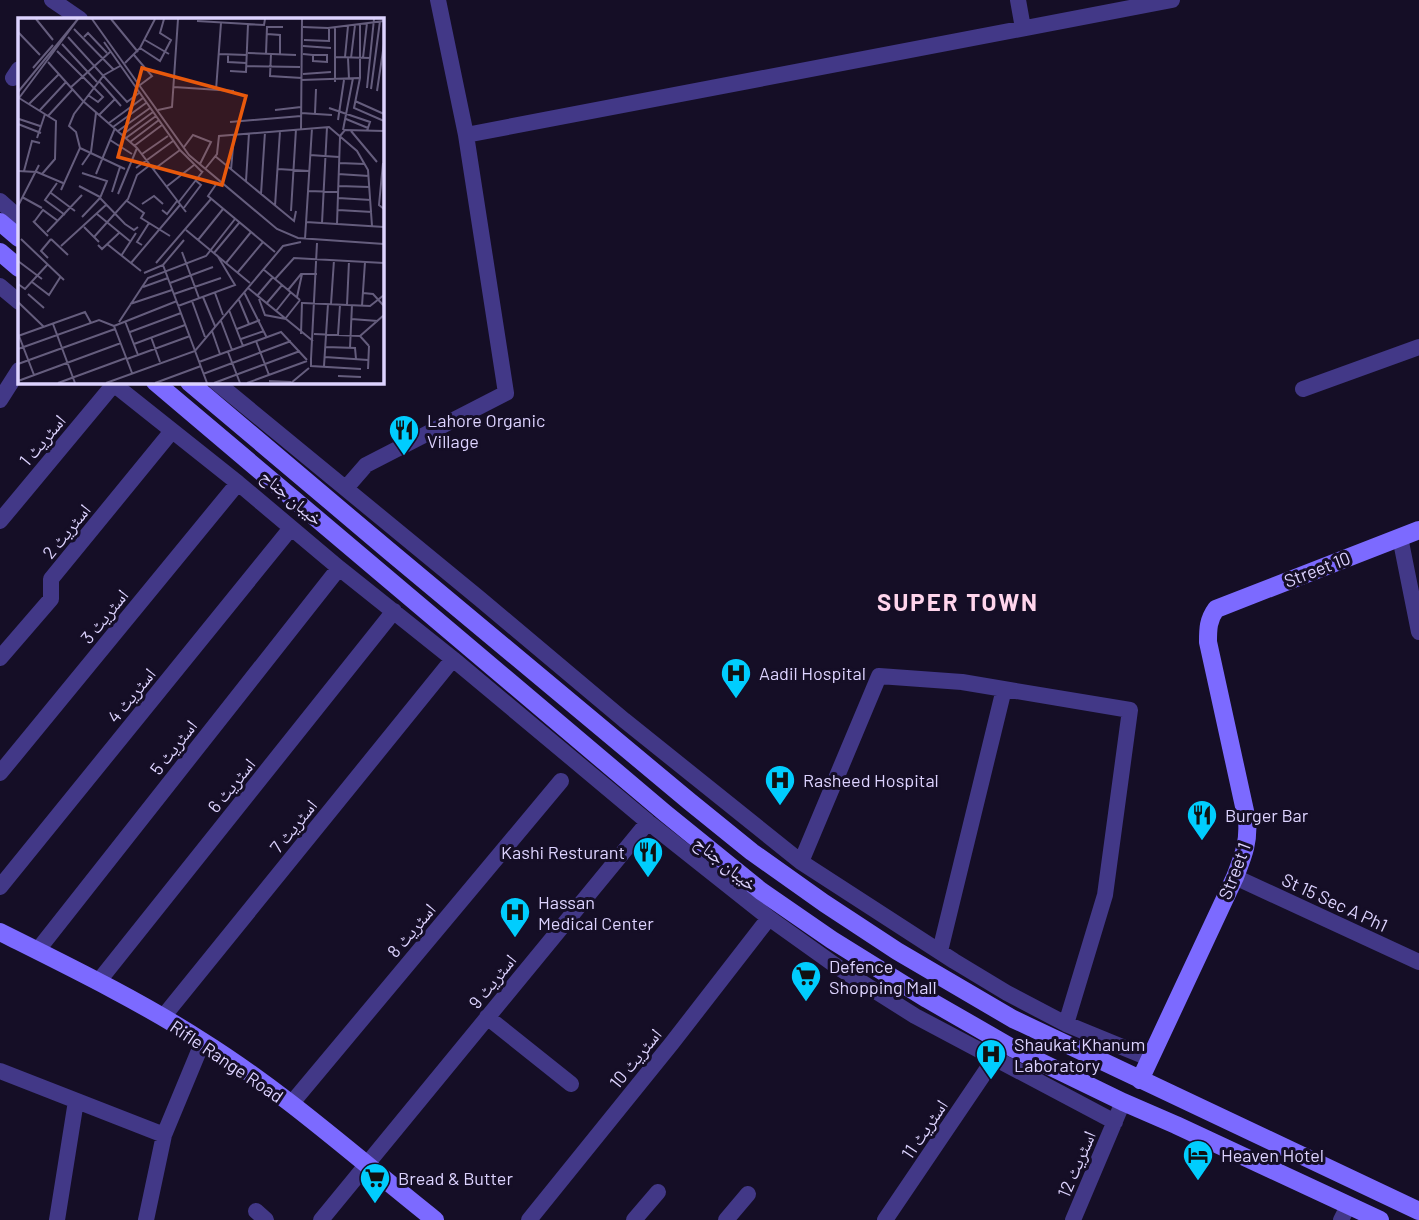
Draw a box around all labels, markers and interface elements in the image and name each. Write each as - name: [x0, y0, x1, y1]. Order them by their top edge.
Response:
- inset map: [18, 18, 383, 383]
- place label: Lahore Organic Village: [427, 409, 545, 452]
- street label: اسٹریٹ 1: [14, 410, 70, 471]
- restaurant icon: Lahore Organic Village: [387, 413, 421, 457]
- street label: خیبان جناح: [255, 465, 328, 531]
- street label: اسٹریٹ 2: [37, 499, 95, 563]
- street label: Street 10: [1281, 546, 1353, 592]
- street label: اسٹریٹ 3: [75, 584, 133, 648]
- district label: SUPER TOWN: [877, 587, 1039, 616]
- hospital icon: Aadil Hospital: [719, 656, 753, 700]
- place label: Aadil Hospital: [759, 662, 866, 684]
- street label: اسٹریٹ 4: [102, 663, 160, 727]
- street label: اسٹریٹ 5: [145, 715, 201, 779]
- street label: اسٹریٹ 6: [202, 753, 260, 817]
- hospital icon: Rasheed Hospital: [763, 763, 797, 807]
- place label: Rasheed Hospital: [803, 769, 939, 791]
- street label: اسٹریٹ 7: [265, 795, 322, 858]
- restaurant icon: Burger Bar: [1185, 798, 1219, 842]
- place label: Burger Bar: [1225, 804, 1309, 826]
- street label: خیبان جناح: [689, 831, 762, 897]
- restaurant icon: Kashi Resturant: [631, 835, 665, 879]
- street label: Street 1: [1213, 839, 1255, 903]
- place label: Kashi Resturant: [501, 841, 625, 863]
- street label: St 15 Sec A Ph1: [1279, 868, 1391, 936]
- place label: Hassan Medical Center: [538, 891, 654, 934]
- hospital icon: Hassan Medical Center: [498, 895, 532, 939]
- street label: اسٹریٹ 8: [382, 899, 440, 962]
- street label: اسٹریٹ 9: [463, 949, 521, 1013]
- place label: Defence Shopping Mall: [829, 955, 937, 998]
- supermarket icon: Defence Shopping Mall: [789, 959, 823, 1003]
- street label: Rifle Range Road: [166, 1015, 288, 1107]
- street label: اسٹریٹ 10: [604, 1024, 666, 1093]
- place label: Shaukat Khanum Laboratory: [1014, 1033, 1145, 1076]
- hospital icon: Shaukat Khanum Laboratory: [974, 1037, 1008, 1081]
- street label: اسٹریٹ 11: [896, 1095, 952, 1163]
- street label: اسٹریٹ 12: [1052, 1127, 1100, 1201]
- hotel icon: Heaven Hotel: [1181, 1138, 1215, 1182]
- place label: Heaven Hotel: [1221, 1144, 1324, 1166]
- supermarket icon: Bread & Butter: [358, 1161, 392, 1205]
- place label: Bread & Butter: [398, 1167, 513, 1189]

